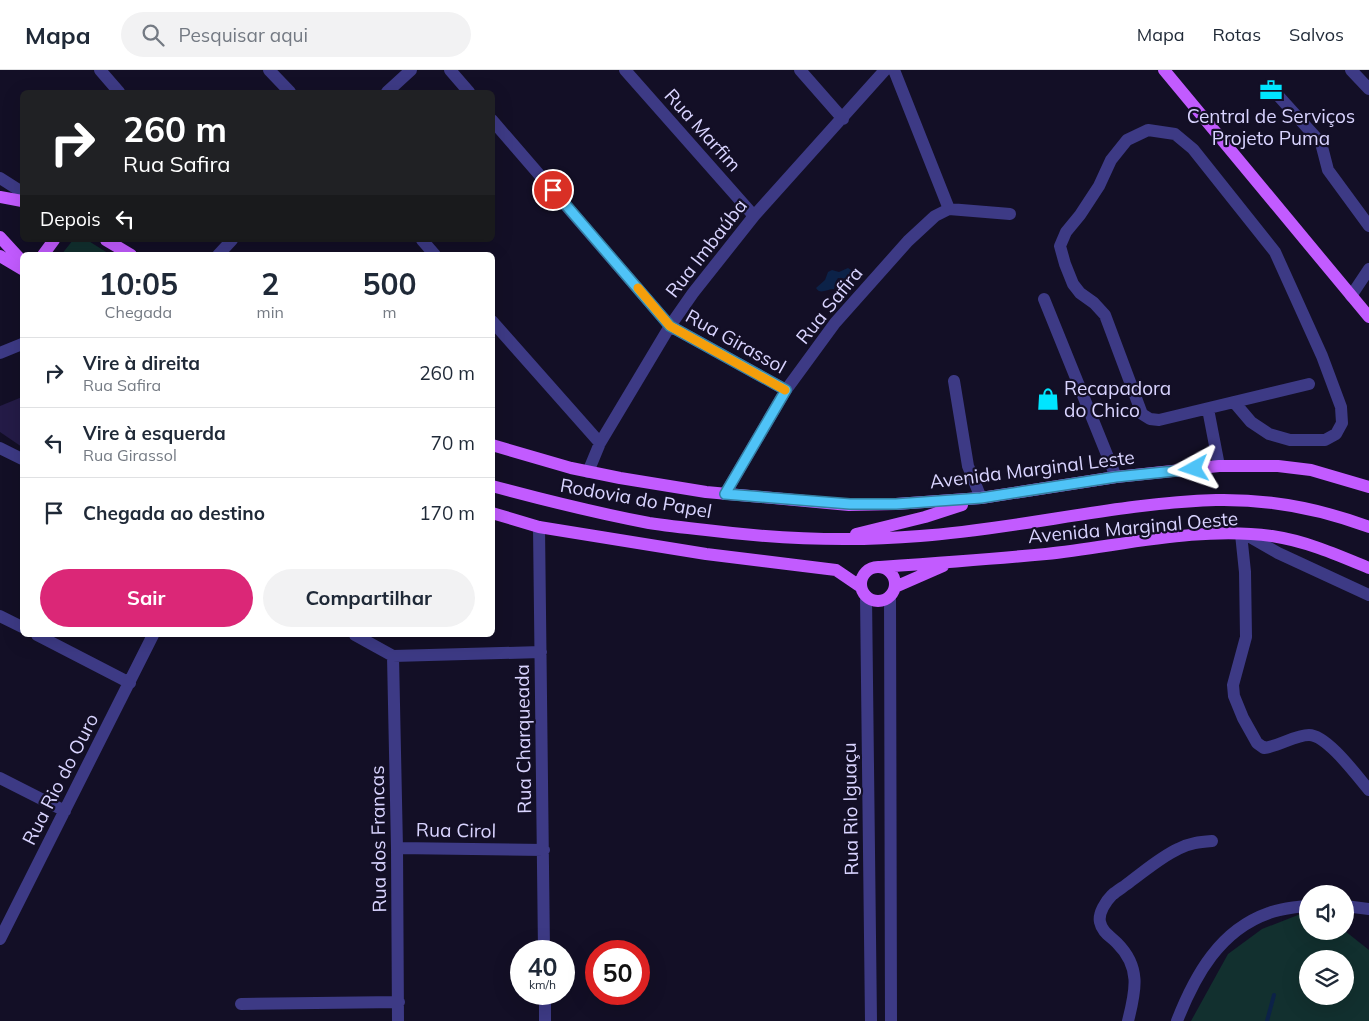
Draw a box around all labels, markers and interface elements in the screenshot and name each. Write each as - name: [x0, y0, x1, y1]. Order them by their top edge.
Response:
- search box: [121, 12, 471, 57]
- text: Mapa: [25, 20, 91, 50]
- icon: search: [139, 21, 167, 49]
- text: Pesquisar aqui: [179, 23, 308, 47]
- text: Mapa: [1137, 23, 1185, 46]
- text: Rotas: [1213, 23, 1261, 46]
- text: Salvos: [1289, 23, 1344, 46]
- office icon: Central de Serviços Projeto Puma: [1258, 77, 1284, 103]
- street label: Rua Marfim: [660, 84, 746, 176]
- place label: Central de Serviços Projeto Puma: [1187, 104, 1355, 150]
- text: 260 m: [123, 107, 227, 151]
- icon: right: [40, 110, 105, 175]
- text: Rua Safira: [123, 150, 230, 178]
- pin: [532, 169, 574, 211]
- icon: arrive: [539, 176, 567, 204]
- street label: Rua Imbaúba: [660, 194, 752, 302]
- icon: left: [111, 205, 139, 233]
- text: Depois: [40, 207, 101, 231]
- street label: Rua Safira: [790, 261, 868, 349]
- text: 10:05: [99, 265, 178, 303]
- text: 2: [261, 265, 279, 303]
- text: 500: [362, 265, 416, 303]
- text: Chegada: [105, 302, 172, 322]
- text: min: [257, 302, 284, 322]
- text: m: [382, 302, 396, 322]
- street label: Rua Girassol: [682, 304, 790, 378]
- text: Vire à direita: [83, 351, 200, 375]
- icon: right: [40, 359, 68, 387]
- text: 260 m: [419, 361, 475, 385]
- text: Rua Safira: [83, 375, 161, 395]
- place label: Recapadora do Chico: [1064, 376, 1171, 422]
- shop icon: Recapadora do Chico: [1035, 386, 1061, 412]
- text: Vire à esquerda: [83, 421, 226, 445]
- icon: left: [40, 429, 68, 457]
- text: 70 m: [431, 431, 475, 455]
- position arrow: [1167, 442, 1219, 494]
- text: Rua Girassol: [83, 445, 177, 465]
- street label: Avenida Marginal Leste: [928, 445, 1136, 493]
- street label: Rodovia do Papel: [558, 473, 714, 523]
- icon: arrive: [40, 499, 68, 527]
- text: Chegada ao destino: [83, 501, 265, 525]
- text: 170 m: [419, 501, 475, 525]
- street label: Avenida Marginal Oeste: [1027, 506, 1239, 548]
- button: Sair: [40, 569, 253, 627]
- button: Compartilhar: [263, 569, 475, 627]
- street label: Rua Charqueada: [510, 664, 536, 814]
- street label: Rua Rio do Ouro: [17, 709, 103, 849]
- street label: Rua Rio Iguaçu: [837, 742, 863, 876]
- street label: Rua dos Francas: [365, 765, 391, 913]
- street label: Rua Cirol: [416, 817, 496, 843]
- map controls: [1299, 885, 1354, 1005]
- button: sound: [1299, 885, 1354, 940]
- speed limit sign: 50: [585, 940, 650, 1005]
- button: layers: [1299, 950, 1354, 1005]
- text: 40: [527, 951, 558, 982]
- text: km/h: [529, 977, 556, 992]

